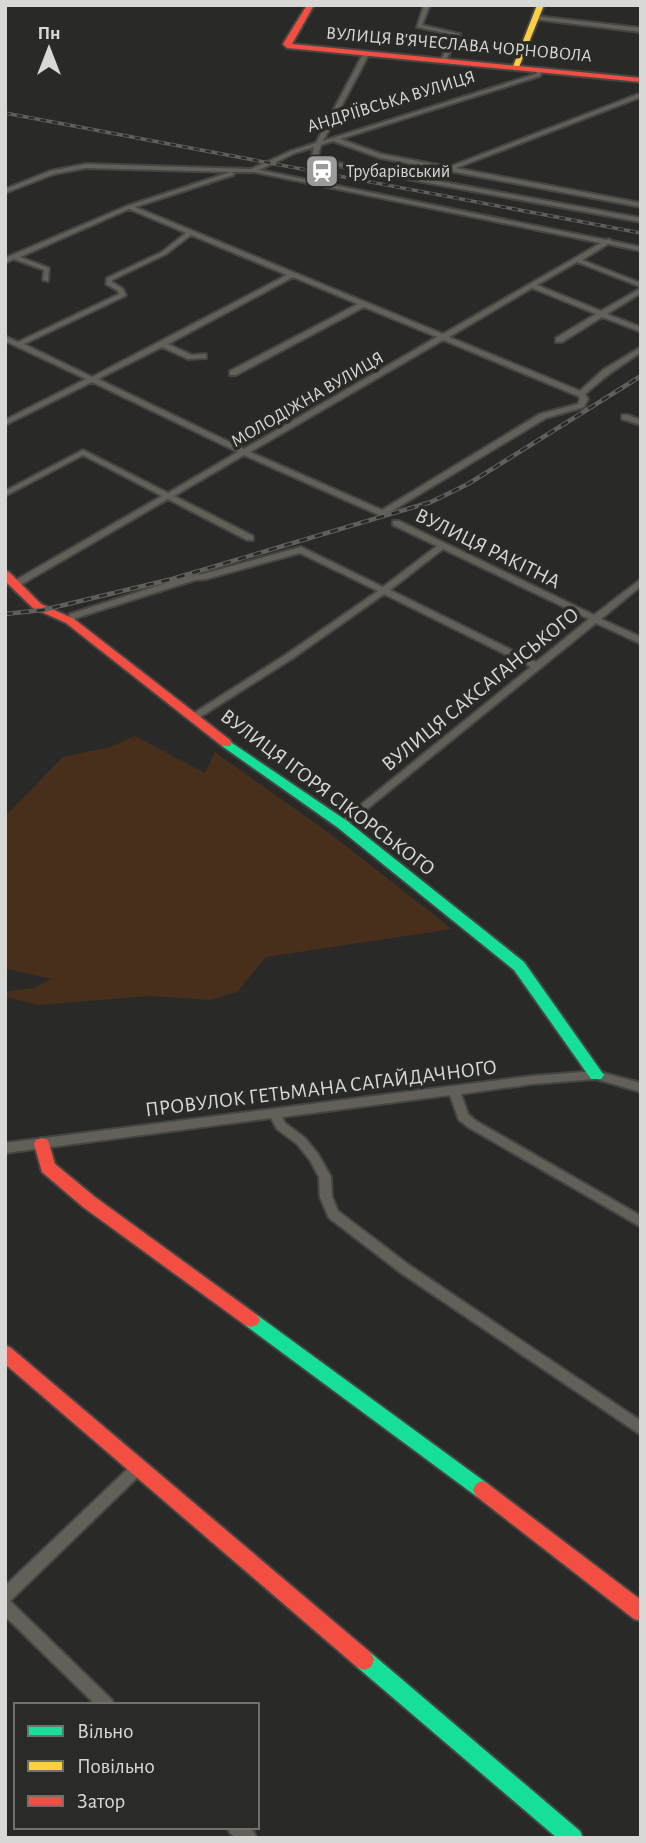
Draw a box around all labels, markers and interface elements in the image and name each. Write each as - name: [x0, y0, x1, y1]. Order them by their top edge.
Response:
- north arrow: [14, 14, 84, 84]
- text: Пн: [37, 24, 61, 43]
- street label: ВУЛИЦЯ В'ЯЧЕСЛАВА ЧОРНОВОЛА: [325, 24, 593, 66]
- street label: АНДРІЇВСЬКА ВУЛИЦЯ: [304, 66, 478, 136]
- station icon: Трубарівський: [303, 152, 341, 190]
- place label: Трубарівський: [346, 162, 450, 181]
- street label: МОЛОДІЖНА ВУЛИЦЯ: [228, 349, 387, 451]
- street label: ВУЛИЦЯ РАКІТНА: [412, 504, 563, 593]
- street label: ВУЛИЦЯ САКСАГАНСЬКОГО: [378, 604, 583, 775]
- street label: ВУЛИЦЯ ІГОРЯ СІКОРСЬКОГО: [217, 705, 439, 880]
- street label: ПРОВУЛОК ГЕТЬМАНА САГАЙДАЧНОГО: [144, 1055, 498, 1121]
- legend: [14, 1703, 259, 1829]
- text: Вільно: [77, 1721, 133, 1742]
- text: Повільно: [77, 1756, 155, 1777]
- text: Затор: [77, 1791, 125, 1812]

